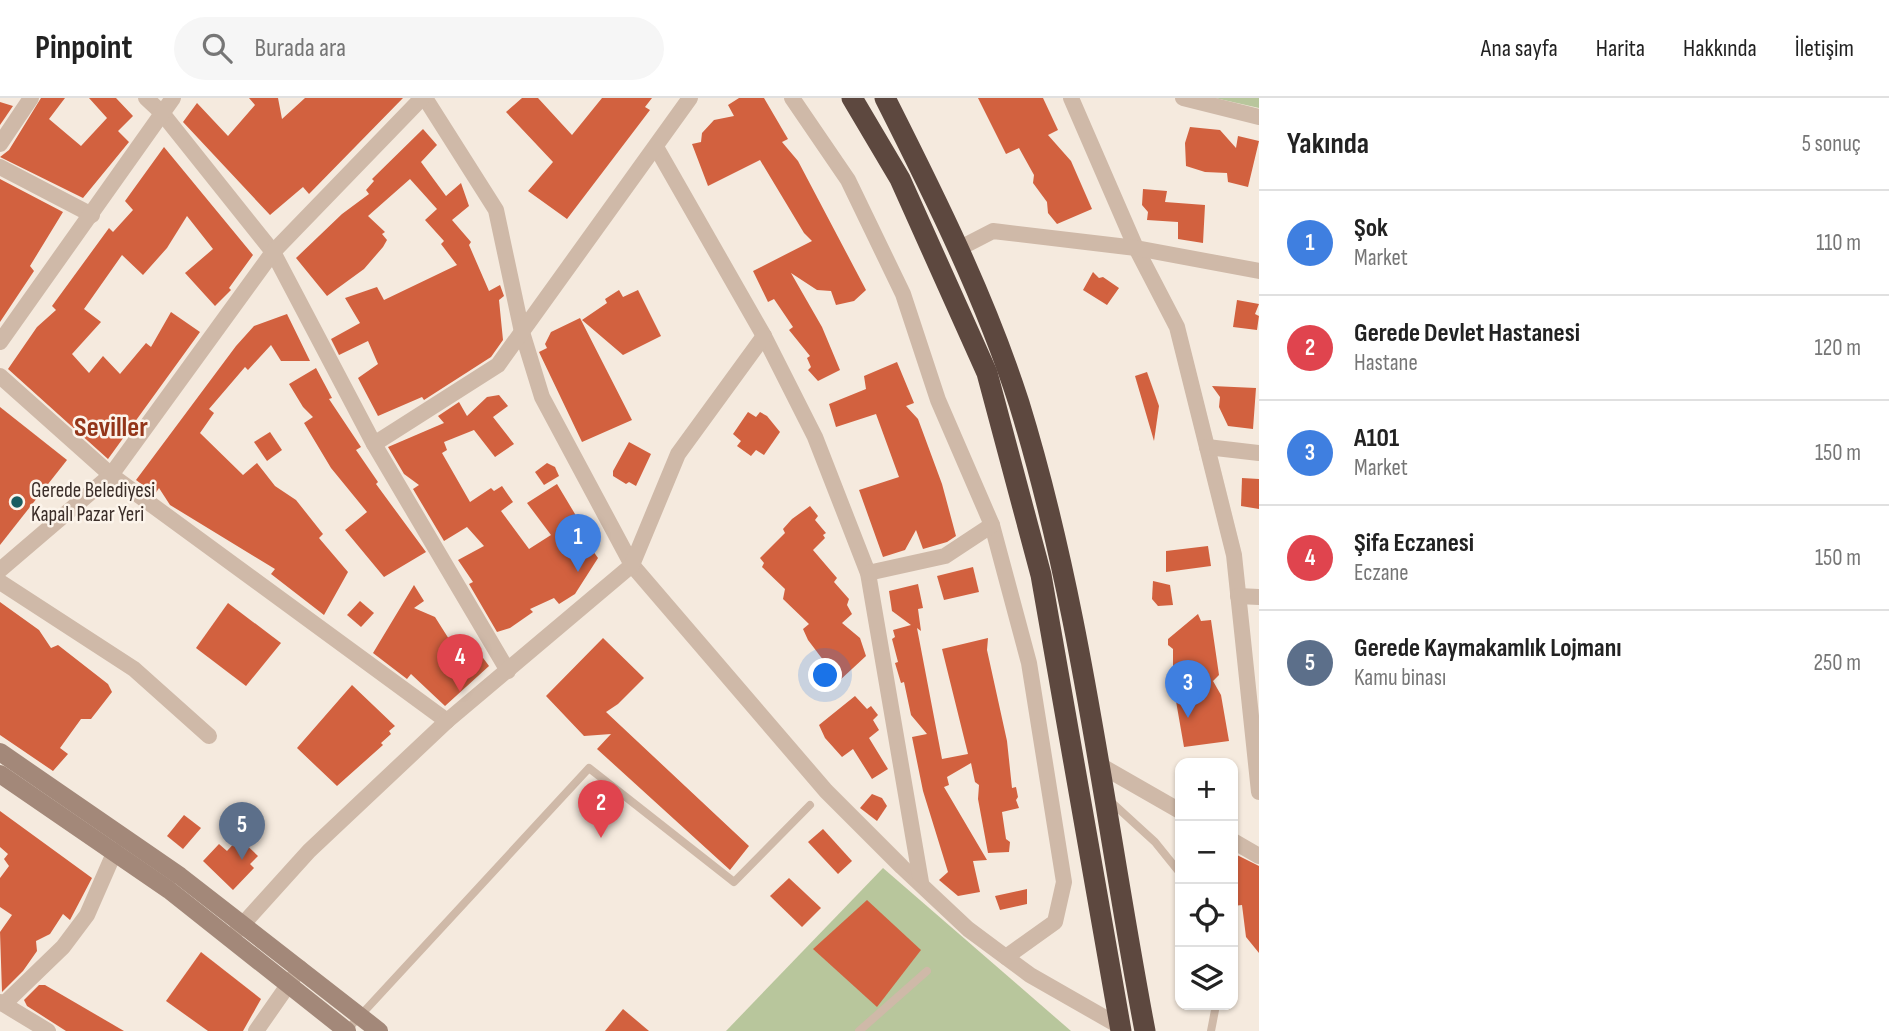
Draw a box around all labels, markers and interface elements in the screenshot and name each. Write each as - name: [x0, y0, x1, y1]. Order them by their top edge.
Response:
- search box: [174, 17, 664, 80]
- text: Pinpoint: [35, 28, 132, 68]
- icon: search: [198, 29, 236, 67]
- text: Burada ara: [254, 33, 346, 64]
- text: Ana sayfa: [1481, 34, 1558, 63]
- text: Harita: [1596, 34, 1645, 63]
- text: Hakkında: [1683, 34, 1757, 63]
- text: İletişim: [1795, 34, 1854, 63]
- text: Yakında: [1287, 126, 1369, 162]
- text: 5 sonuç: [1802, 130, 1861, 158]
- text: Şok: [1354, 213, 1388, 244]
- text: 1: [1305, 229, 1315, 257]
- text: 110 m: [1816, 229, 1861, 257]
- text: Market: [1354, 244, 1408, 272]
- text: Gerede Devlet Hastanesi: [1354, 318, 1580, 349]
- text: 2: [1305, 334, 1315, 362]
- text: 120 m: [1815, 334, 1861, 362]
- text: Hastane: [1354, 349, 1418, 377]
- district label: Seviller: [74, 411, 148, 444]
- text: A101: [1354, 423, 1399, 454]
- text: 3: [1305, 439, 1315, 467]
- text: 150 m: [1815, 439, 1861, 467]
- text: Market: [1354, 454, 1408, 482]
- place label: Gerede Belediyesi Kapalı Pazar Yeri: [31, 478, 155, 527]
- marker: Gerede Belediyesi Kapalı Pazar Yeri: [9, 494, 25, 510]
- pin: 1: [555, 514, 601, 572]
- text: Şifa Eczanesi: [1354, 528, 1474, 559]
- text: 4: [1305, 544, 1315, 572]
- text: 150 m: [1815, 544, 1861, 572]
- text: Eczane: [1354, 559, 1409, 587]
- text: Gerede Kaymakamlık Lojmanı: [1354, 633, 1621, 664]
- pin: 4: [437, 634, 483, 692]
- text: 5: [1305, 649, 1315, 677]
- text: 250 m: [1814, 649, 1861, 677]
- your location: [808, 658, 842, 692]
- pin: 3: [1165, 660, 1211, 718]
- text: Kamu binası: [1354, 664, 1446, 692]
- map controls: [1175, 758, 1238, 1010]
- button: +: [1175, 758, 1238, 821]
- pin: 2: [578, 780, 624, 838]
- pin: 5: [219, 802, 265, 860]
- button: −: [1175, 821, 1238, 884]
- button: locate: [1175, 884, 1238, 947]
- button: layers: [1175, 947, 1238, 1010]

